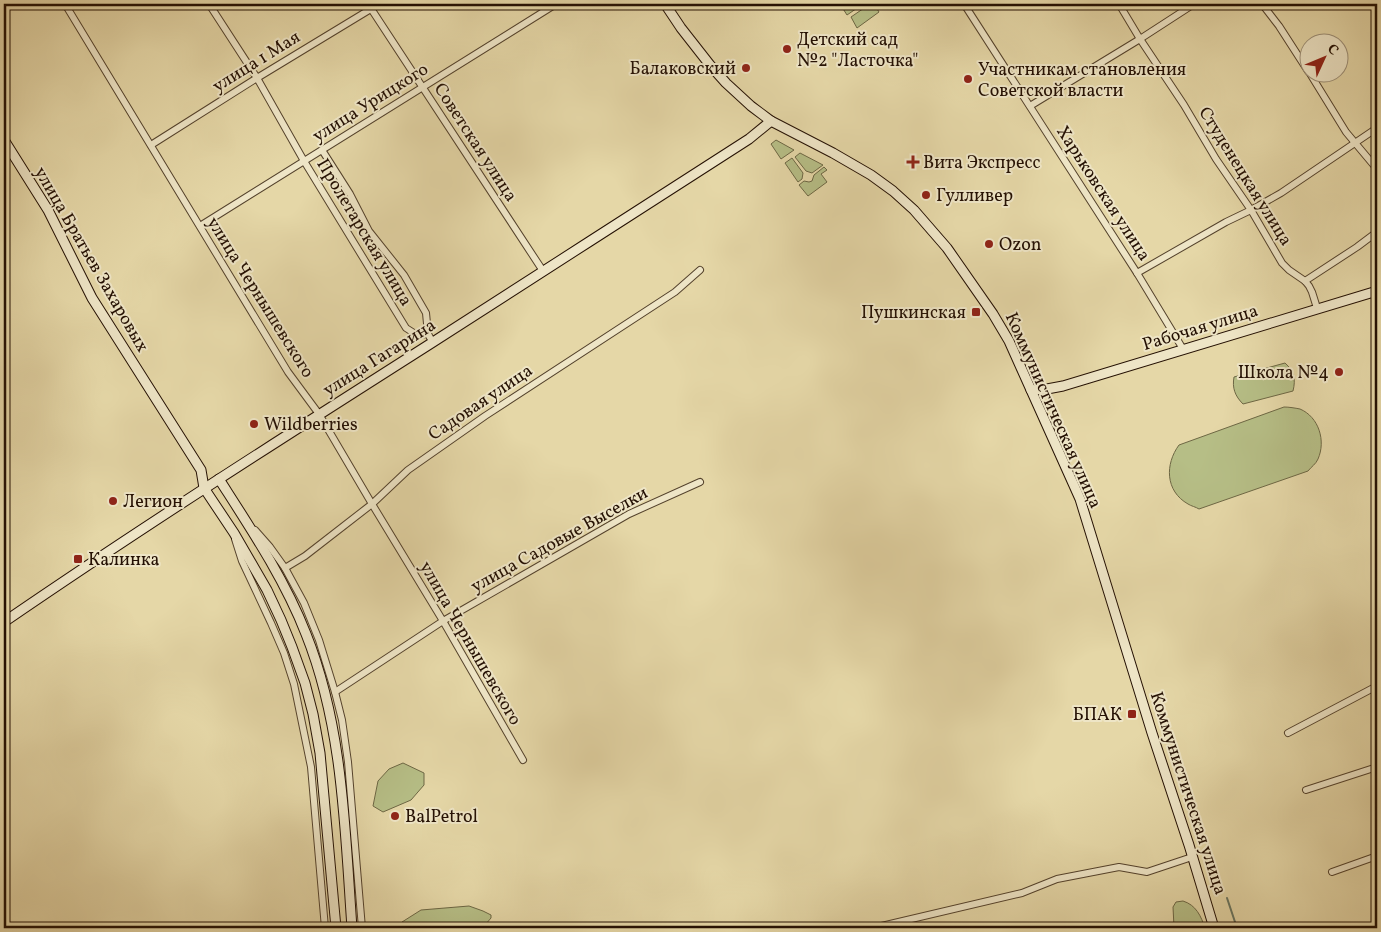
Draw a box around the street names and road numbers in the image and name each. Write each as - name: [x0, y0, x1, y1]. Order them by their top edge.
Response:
- street label: улица 1 Мая: [208, 25, 306, 99]
- street label: улица Урицкого: [308, 58, 434, 149]
- street label: Советская улица: [427, 79, 523, 207]
- street label: Студенецкая улица: [1192, 102, 1298, 251]
- street label: Харьковская улица: [1050, 121, 1156, 266]
- street label: Пролетарская улица: [310, 154, 418, 311]
- street label: улица Братьев Захаровых: [27, 162, 154, 357]
- street label: улица Чернышевского: [200, 212, 320, 383]
- street label: Рабочая улица: [1140, 299, 1261, 358]
- street label: Коммунистическая улица: [998, 309, 1107, 513]
- street label: улица Гагарина: [318, 313, 441, 403]
- street label: Садовая улица: [424, 359, 538, 447]
- street label: улица Садовые Выселки: [467, 481, 653, 599]
- street label: улица Чернышевского: [412, 557, 527, 730]
- street label: Коммунистическая улица: [1143, 689, 1232, 898]

